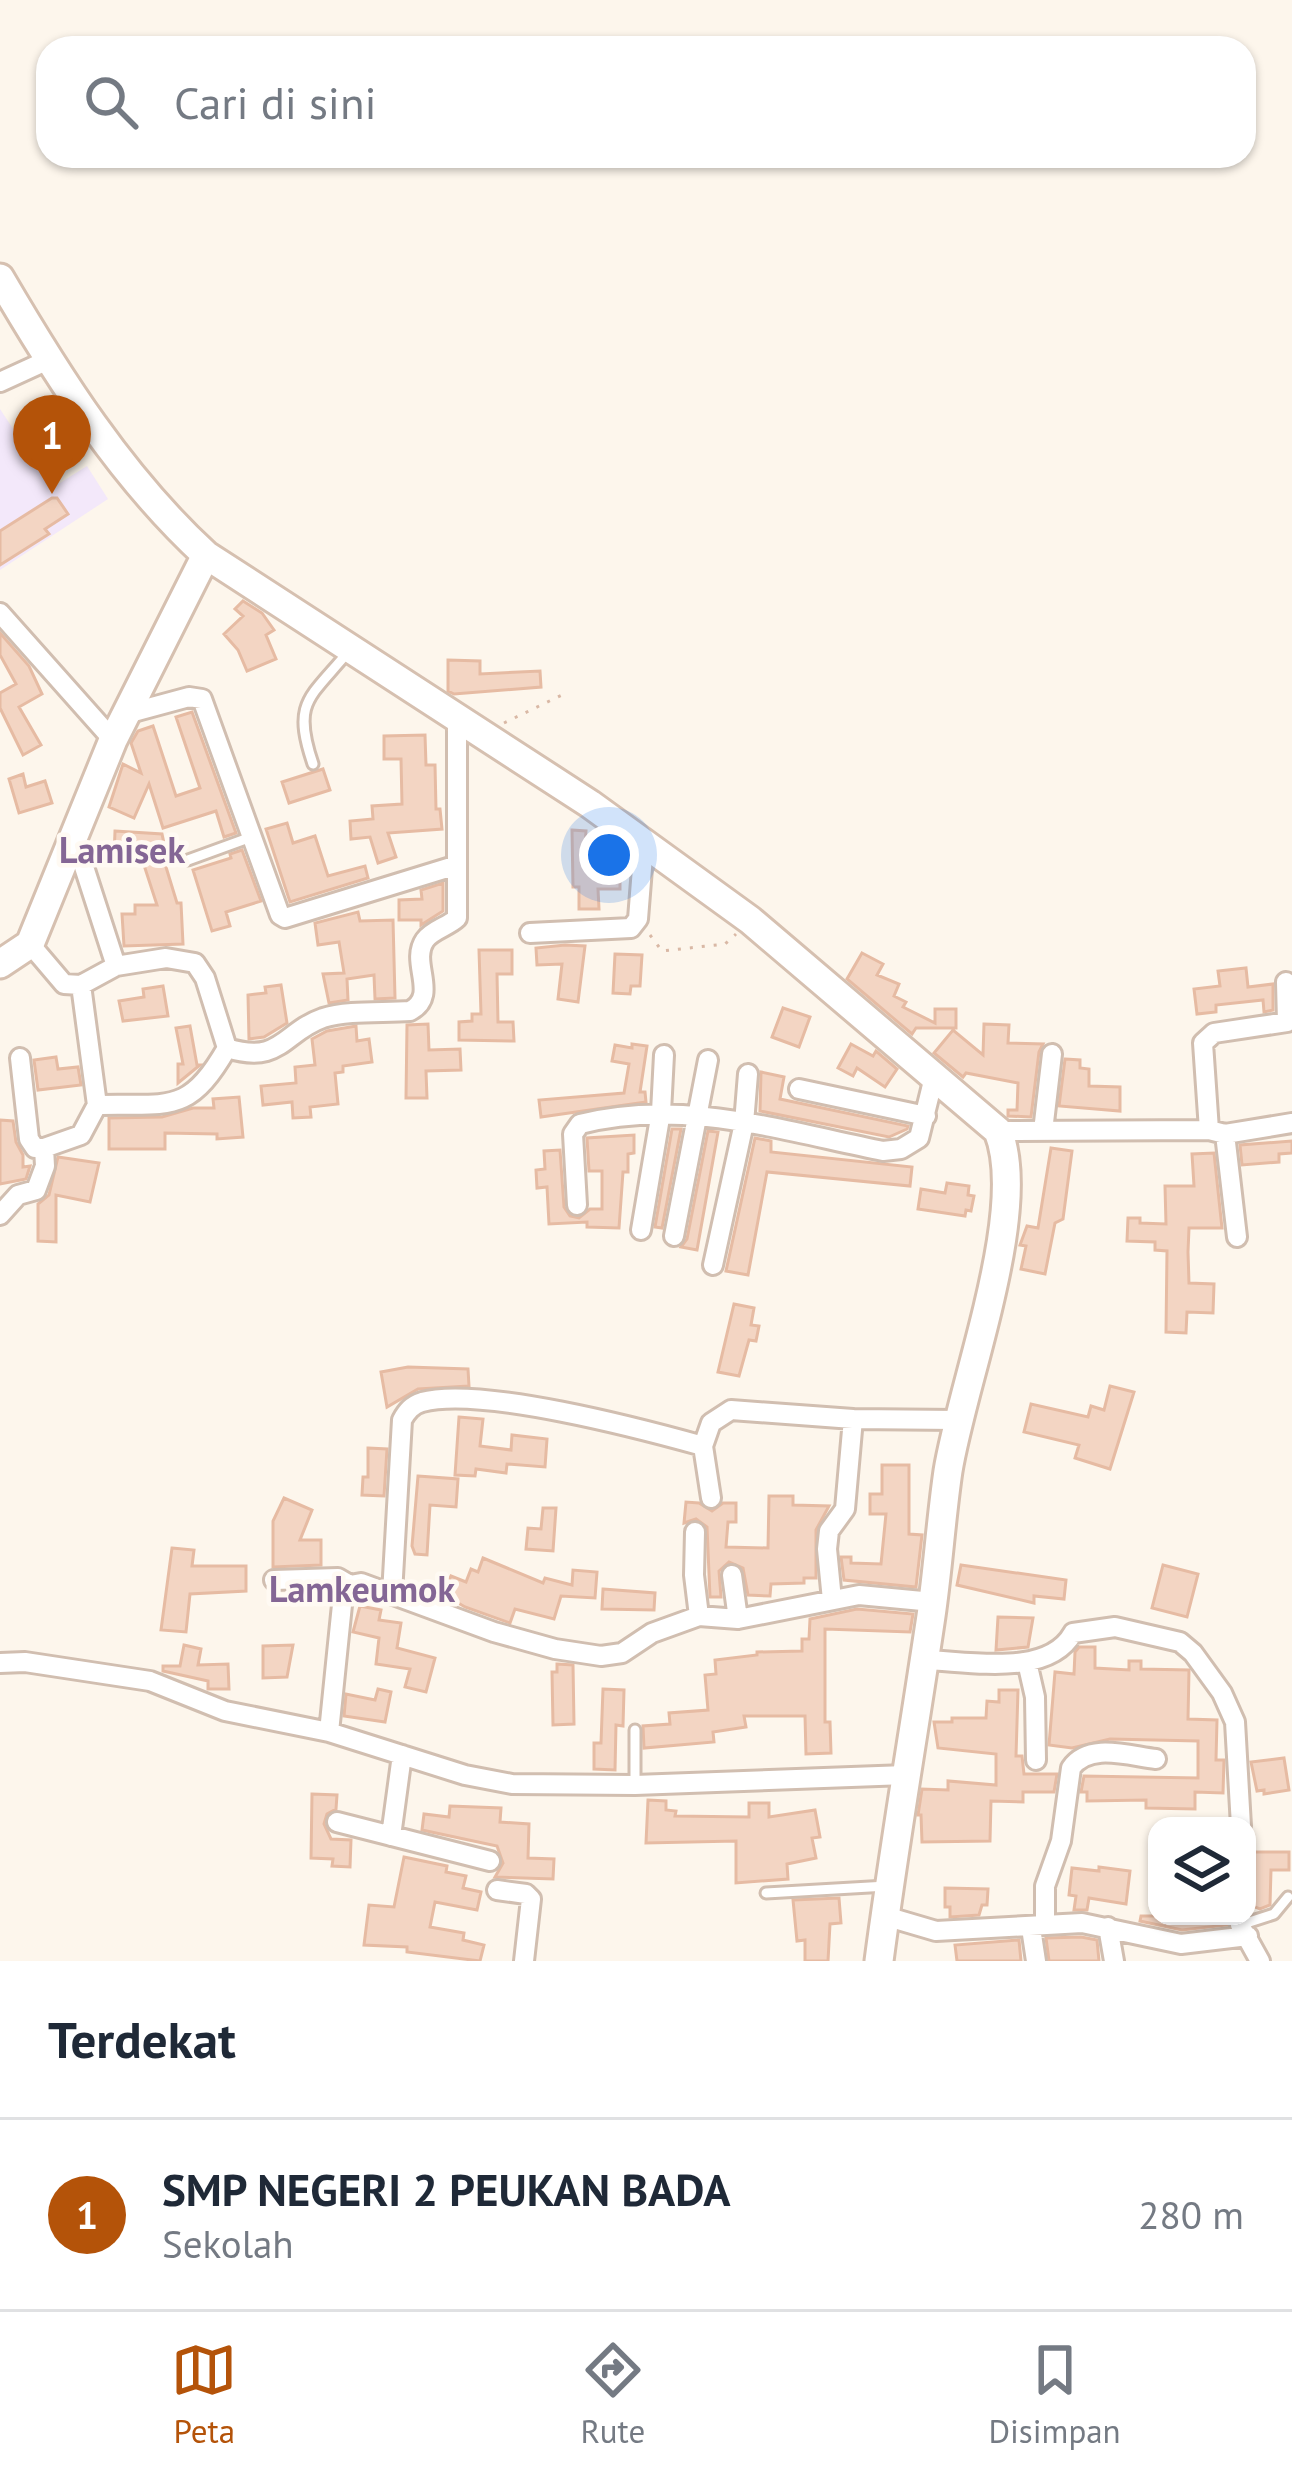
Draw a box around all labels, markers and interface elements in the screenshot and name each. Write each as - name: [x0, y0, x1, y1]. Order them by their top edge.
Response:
- search box: [36, 36, 1256, 168]
- icon: search: [78, 69, 144, 135]
- text: Cari di sini: [174, 73, 377, 131]
- pin: 1: [13, 395, 91, 494]
- your location: [579, 825, 639, 885]
- district label: Lamisek: [59, 826, 185, 873]
- district label: Lamkeumok: [269, 1565, 455, 1612]
- map controls: [1148, 1817, 1256, 1925]
- button: layers: [1148, 1817, 1256, 1925]
- text: Terdekat: [48, 2006, 236, 2072]
- text: SMP NEGERI 2 PEUKAN BADA: [162, 2160, 730, 2218]
- text: 1: [76, 2189, 98, 2240]
- text: 280 m: [1138, 2189, 1244, 2240]
- text: Sekolah: [162, 2218, 294, 2269]
- tab: Peta: [171, 2337, 237, 2452]
- tab: Rute: [580, 2337, 646, 2452]
- tab: Disimpan: [988, 2337, 1121, 2452]

